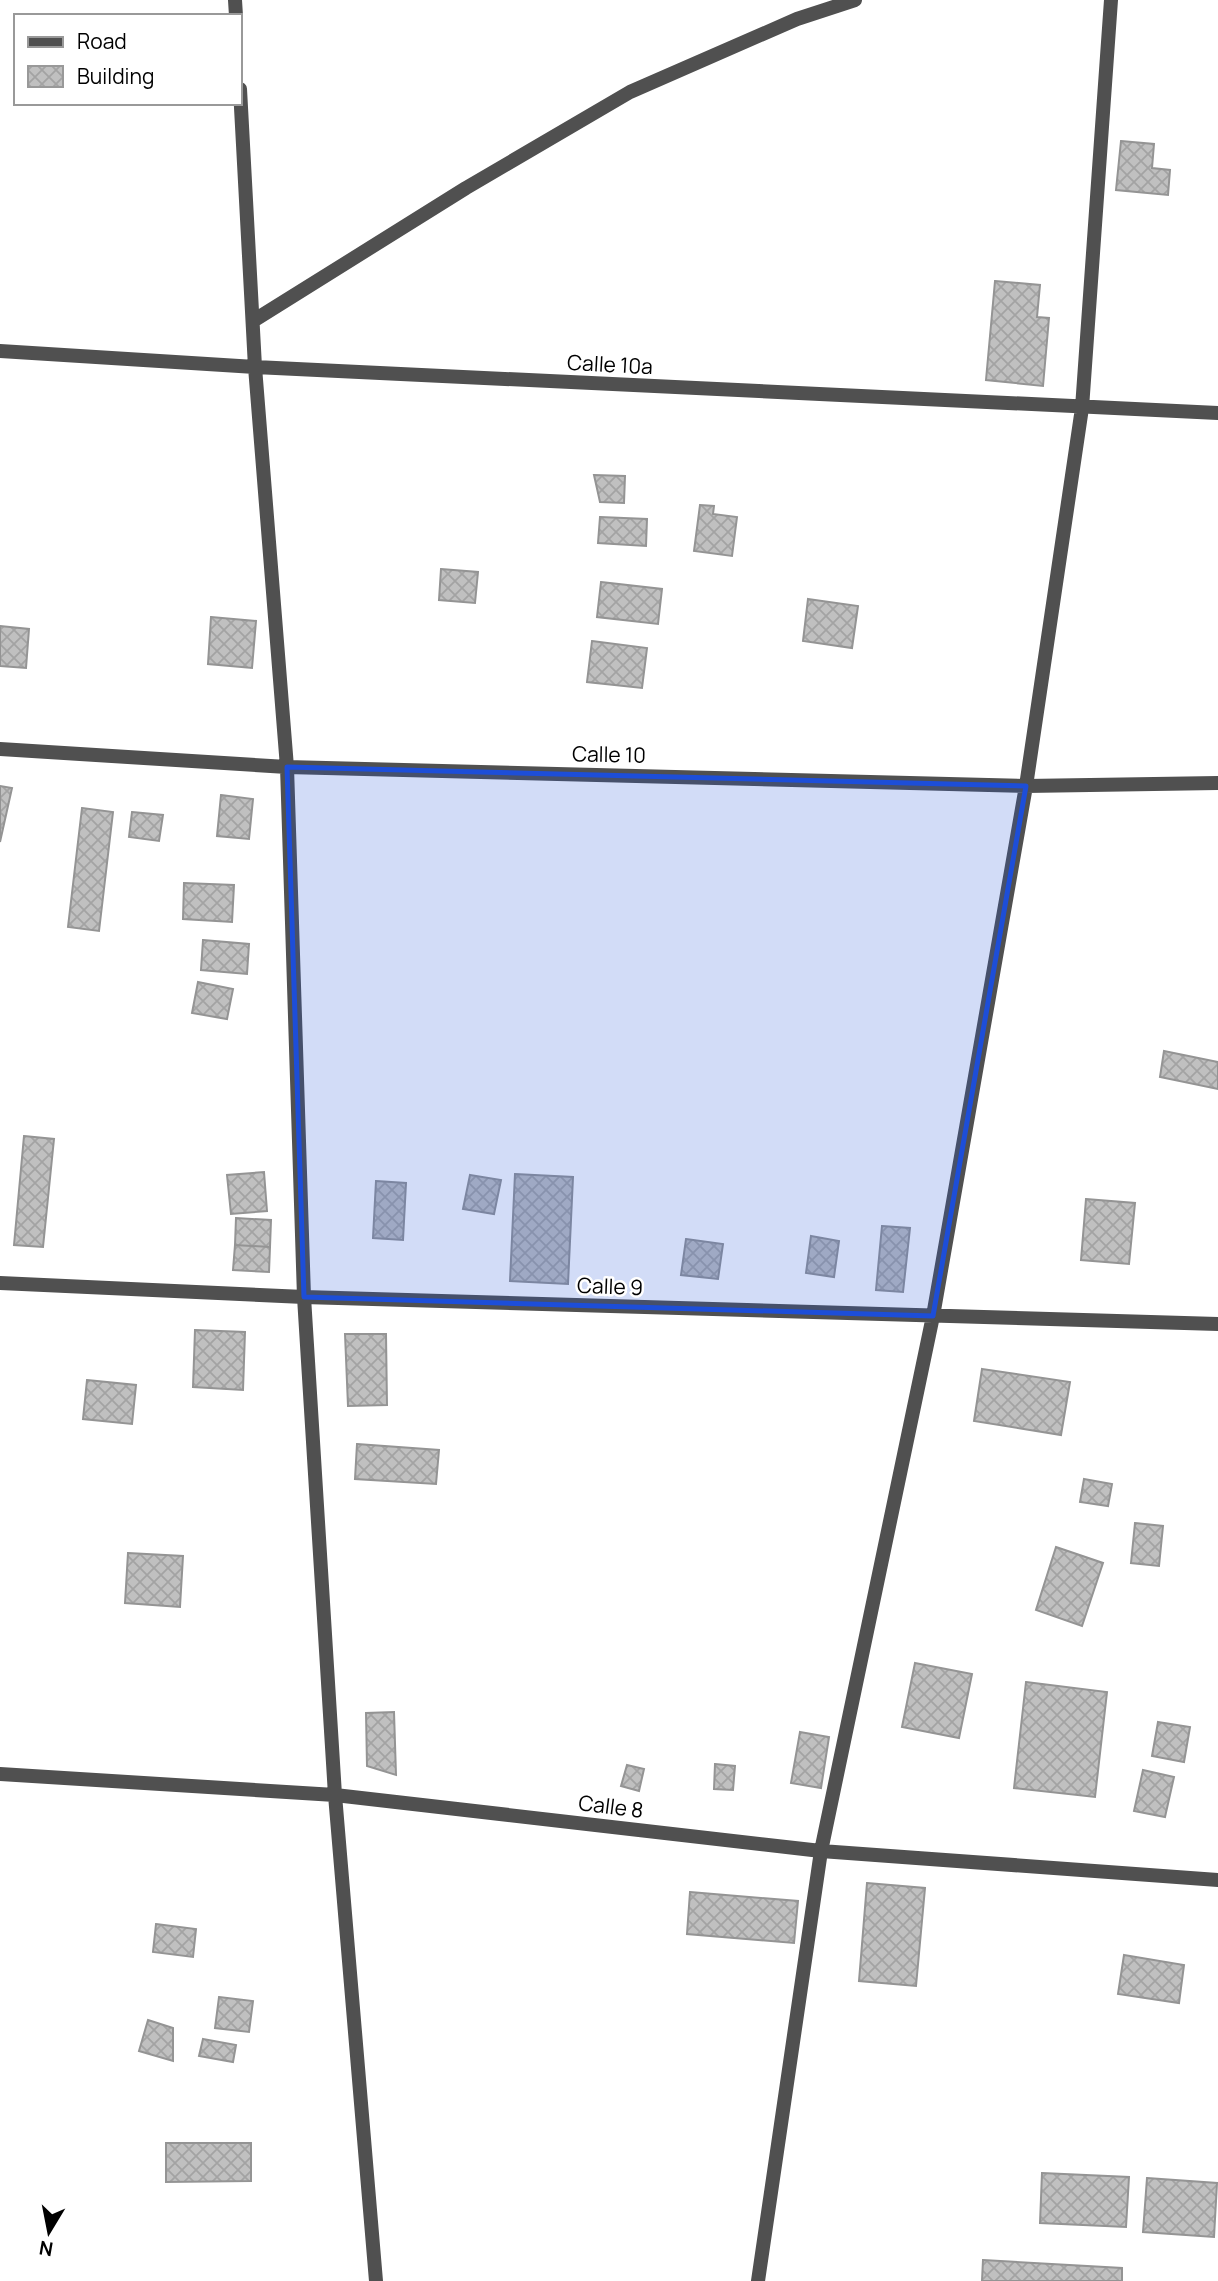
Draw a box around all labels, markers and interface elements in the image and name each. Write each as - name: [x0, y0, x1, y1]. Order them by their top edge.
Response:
- legend: [14, 14, 242, 105]
- text: Road: [77, 27, 127, 55]
- text: Building: [77, 62, 154, 90]
- street label: Calle 10a: [567, 348, 653, 380]
- street label: Calle 10: [572, 739, 646, 769]
- street label: Calle 9: [577, 1271, 643, 1301]
- street label: Calle 8: [577, 1788, 645, 1824]
- north arrow: [14, 2197, 84, 2267]
- text: N: [37, 2235, 55, 2263]

